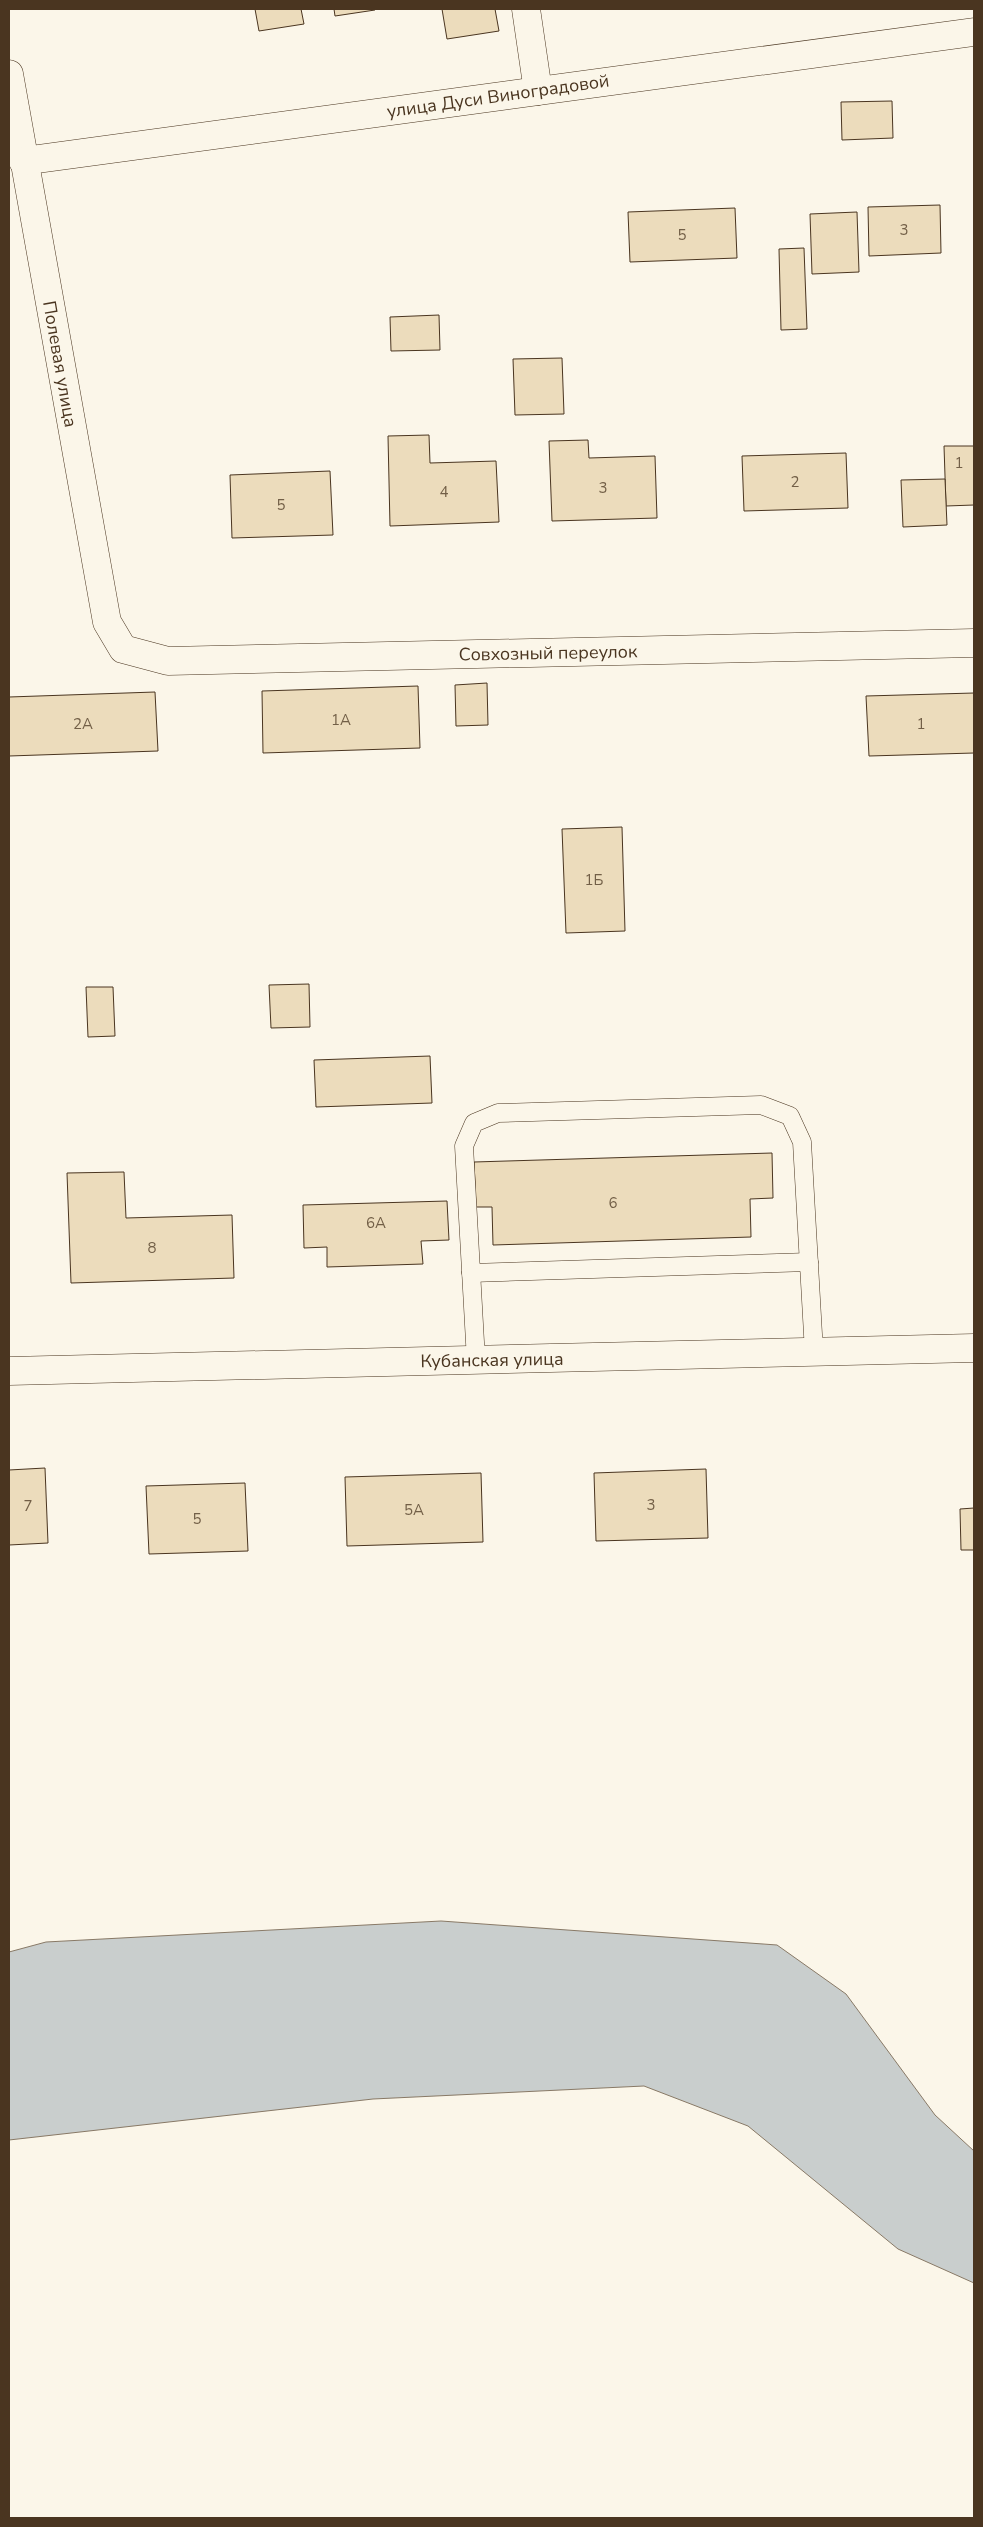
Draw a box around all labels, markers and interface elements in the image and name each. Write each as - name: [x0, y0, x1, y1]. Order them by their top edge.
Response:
- street label: улица Дуси Виноградовой: [385, 68, 611, 124]
- house number: 3: [899, 220, 909, 240]
- house number: 5: [677, 225, 687, 245]
- street label: Полевая улица: [37, 299, 83, 429]
- house number: 1: [954, 453, 964, 473]
- house number: 2: [790, 472, 800, 492]
- house number: 3: [598, 478, 608, 498]
- house number: 4: [439, 482, 449, 502]
- house number: 5: [276, 495, 286, 515]
- street label: Совхозный переулок: [458, 639, 638, 667]
- house number: 1А: [331, 710, 351, 730]
- house number: 2А: [73, 714, 93, 734]
- house number: 1: [916, 714, 926, 734]
- house number: 1Б: [585, 870, 604, 890]
- house number: 6: [608, 1193, 618, 1213]
- house number: 6А: [366, 1213, 386, 1233]
- house number: 8: [147, 1238, 157, 1258]
- street label: Кубанская улица: [420, 1347, 564, 1373]
- house number: 3: [646, 1495, 656, 1515]
- house number: 7: [23, 1496, 33, 1516]
- house number: 5А: [404, 1500, 424, 1520]
- house number: 5: [192, 1509, 202, 1529]

